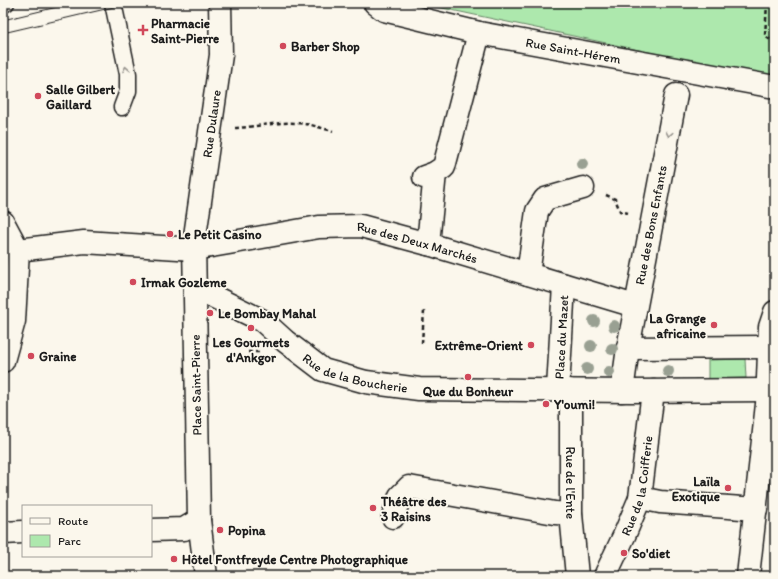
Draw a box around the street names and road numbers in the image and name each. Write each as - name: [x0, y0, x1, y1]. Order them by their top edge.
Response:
- street label: Rue Saint-Hérem: [524, 34, 622, 66]
- street label: Rue Dulaure: [199, 89, 223, 159]
- street label: Rue des Bons Enfants: [632, 164, 670, 286]
- street label: Rue des Deux Marchés: [357, 218, 480, 266]
- street label: Place du Mazet: [551, 294, 571, 380]
- street label: Place Saint-Pierre: [188, 334, 204, 436]
- street label: Rue de la Boucherie: [300, 350, 409, 395]
- street label: Rue de la Coifferie: [618, 435, 655, 538]
- street label: Rue de l'Ente: [563, 447, 579, 520]

